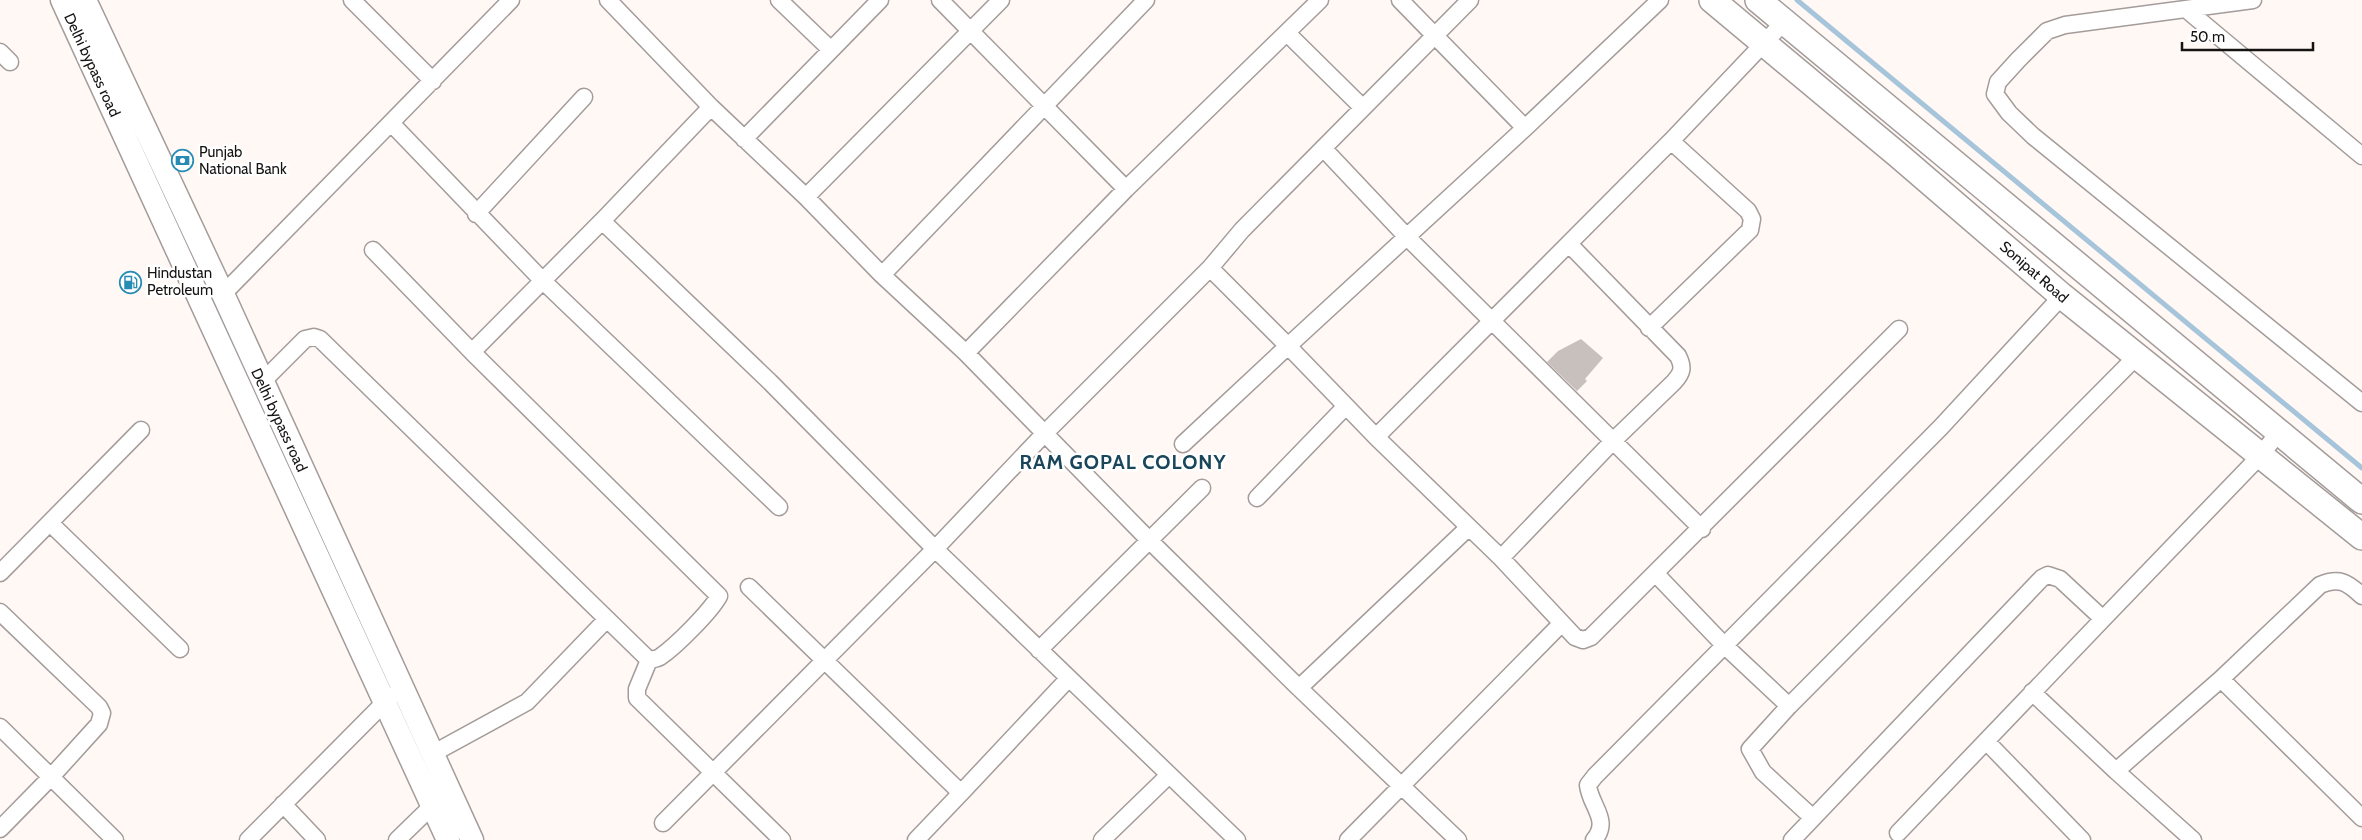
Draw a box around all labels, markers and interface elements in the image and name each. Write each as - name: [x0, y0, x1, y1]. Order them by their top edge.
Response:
- street label: Delhi bypass road: [60, 10, 124, 120]
- scale bar: [2182, 20, 2313, 52]
- text: 50 m: [2190, 28, 2225, 46]
- place label: Punjab National Bank: [199, 143, 287, 178]
- bank icon: Punjab National Bank: [171, 149, 195, 173]
- street label: Sonipat Road: [1996, 237, 2072, 307]
- place label: Hindustan Petroleum: [147, 264, 213, 299]
- fuel station icon: Hindustan Petroleum: [119, 270, 143, 294]
- street label: Delhi bypass road: [247, 365, 311, 475]
- district label: RAM GOPAL COLONY: [1019, 450, 1227, 474]

